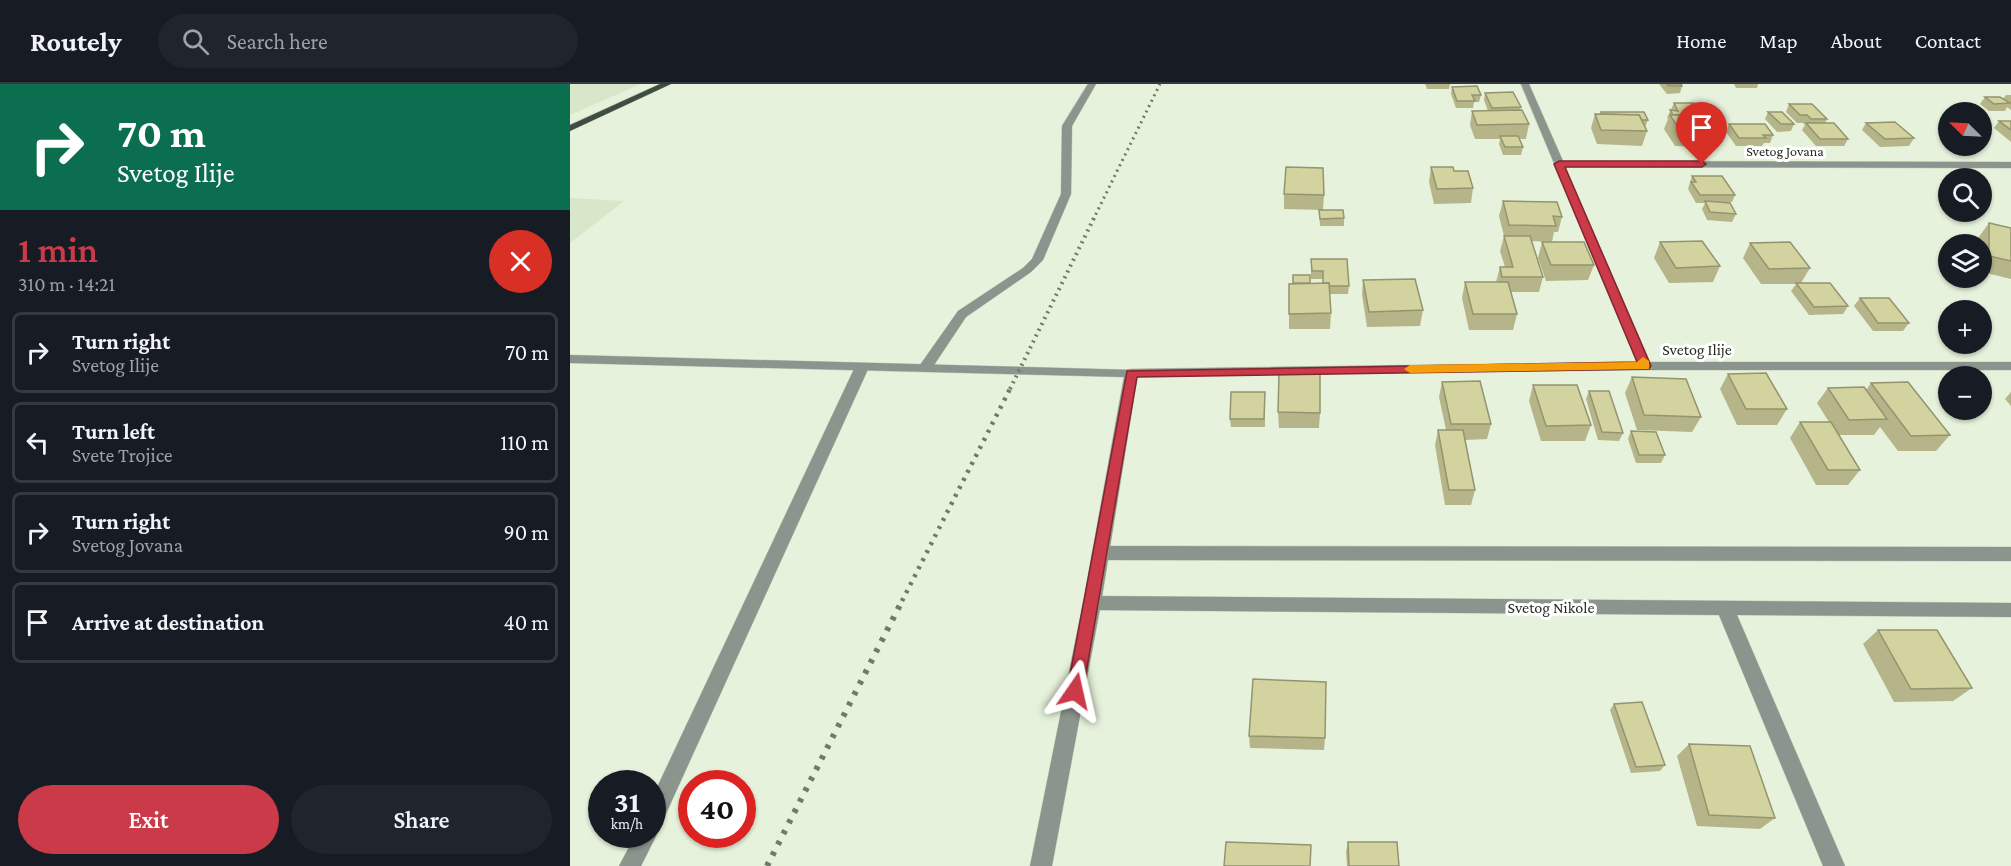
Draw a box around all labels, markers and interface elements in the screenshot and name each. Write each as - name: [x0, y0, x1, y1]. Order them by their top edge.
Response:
- search box: [158, 14, 578, 68]
- icon: search: [179, 25, 212, 58]
- text: Routely: [30, 26, 122, 57]
- text: Search here: [227, 29, 328, 54]
- text: Home: [1676, 29, 1726, 53]
- text: Map: [1759, 29, 1798, 53]
- text: About: [1831, 29, 1882, 53]
- text: Contact: [1915, 29, 1981, 53]
- pin: [1676, 102, 1727, 164]
- north arrow: [1938, 102, 1992, 156]
- map controls: [1938, 102, 1992, 420]
- icon: right: [18, 108, 96, 186]
- text: 70 m: [117, 109, 206, 156]
- icon: arrive: [1685, 111, 1718, 144]
- street label: Svetog Jovana: [1746, 143, 1824, 159]
- text: Svetog Ilije: [117, 158, 235, 188]
- button: search: [1938, 168, 1992, 222]
- text: 1 min: [18, 230, 98, 270]
- button: close: [489, 230, 552, 293]
- button: layers: [1938, 234, 1992, 288]
- text: 310 m · 14:21: [18, 273, 115, 295]
- button: +: [1938, 300, 1992, 354]
- text: Turn right: [72, 329, 170, 354]
- icon: right: [21, 336, 54, 369]
- text: 70 m: [505, 340, 549, 365]
- street label: Svetog Ilije: [1662, 341, 1732, 359]
- text: Svetog Ilije: [72, 354, 159, 376]
- button: −: [1938, 366, 1992, 420]
- text: Turn left: [72, 419, 155, 444]
- icon: left: [21, 426, 54, 459]
- text: 110 m: [500, 430, 549, 455]
- text: Svete Trojice: [72, 444, 173, 466]
- text: Turn right: [72, 509, 170, 534]
- icon: right: [21, 516, 54, 549]
- text: 90 m: [504, 520, 549, 545]
- text: Svetog Jovana: [72, 534, 183, 556]
- street label: Svetog Nikole: [1508, 599, 1594, 617]
- icon: arrive: [21, 606, 54, 639]
- text: Arrive at destination: [72, 610, 264, 635]
- text: 40 m: [504, 610, 549, 635]
- position arrow: [1043, 659, 1107, 723]
- speed limit sign: 40: [678, 770, 756, 848]
- button: Exit: [18, 785, 279, 854]
- button: Share: [291, 785, 552, 854]
- text: 31: [614, 785, 640, 818]
- text: km/h: [611, 816, 643, 832]

